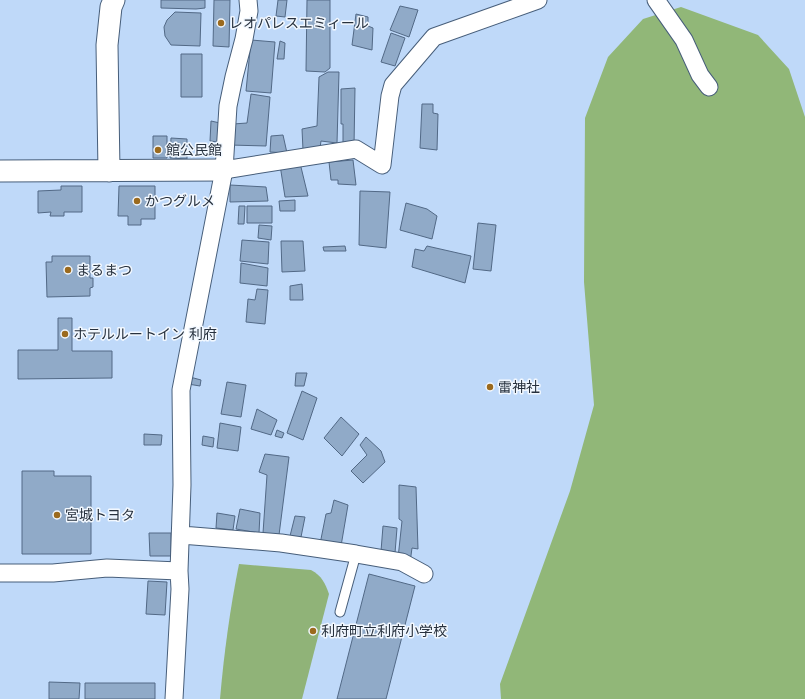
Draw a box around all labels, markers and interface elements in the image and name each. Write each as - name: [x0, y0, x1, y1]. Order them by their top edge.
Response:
- place label: レオパレスエミィール: [229, 14, 369, 32]
- marker: レオパレスエミィール: [216, 18, 226, 28]
- place label: 館公民館: [166, 141, 222, 159]
- marker: 館公民館: [153, 145, 163, 155]
- place label: かつグルメ: [145, 192, 215, 210]
- marker: かつグルメ: [132, 196, 142, 206]
- place label: まるまつ: [76, 261, 132, 279]
- marker: まるまつ: [63, 265, 73, 275]
- place label: ホテルルートイン 利府: [73, 325, 217, 343]
- marker: ホテルルートイン 利府: [60, 329, 70, 339]
- place label: 雷神社: [498, 378, 540, 396]
- marker: 雷神社: [485, 382, 495, 392]
- place label: 宮城トヨタ: [65, 506, 135, 524]
- marker: 宮城トヨタ: [52, 510, 62, 520]
- place label: 利府町立利府小学校: [321, 622, 447, 640]
- marker: 利府町立利府小学校: [308, 626, 318, 636]

